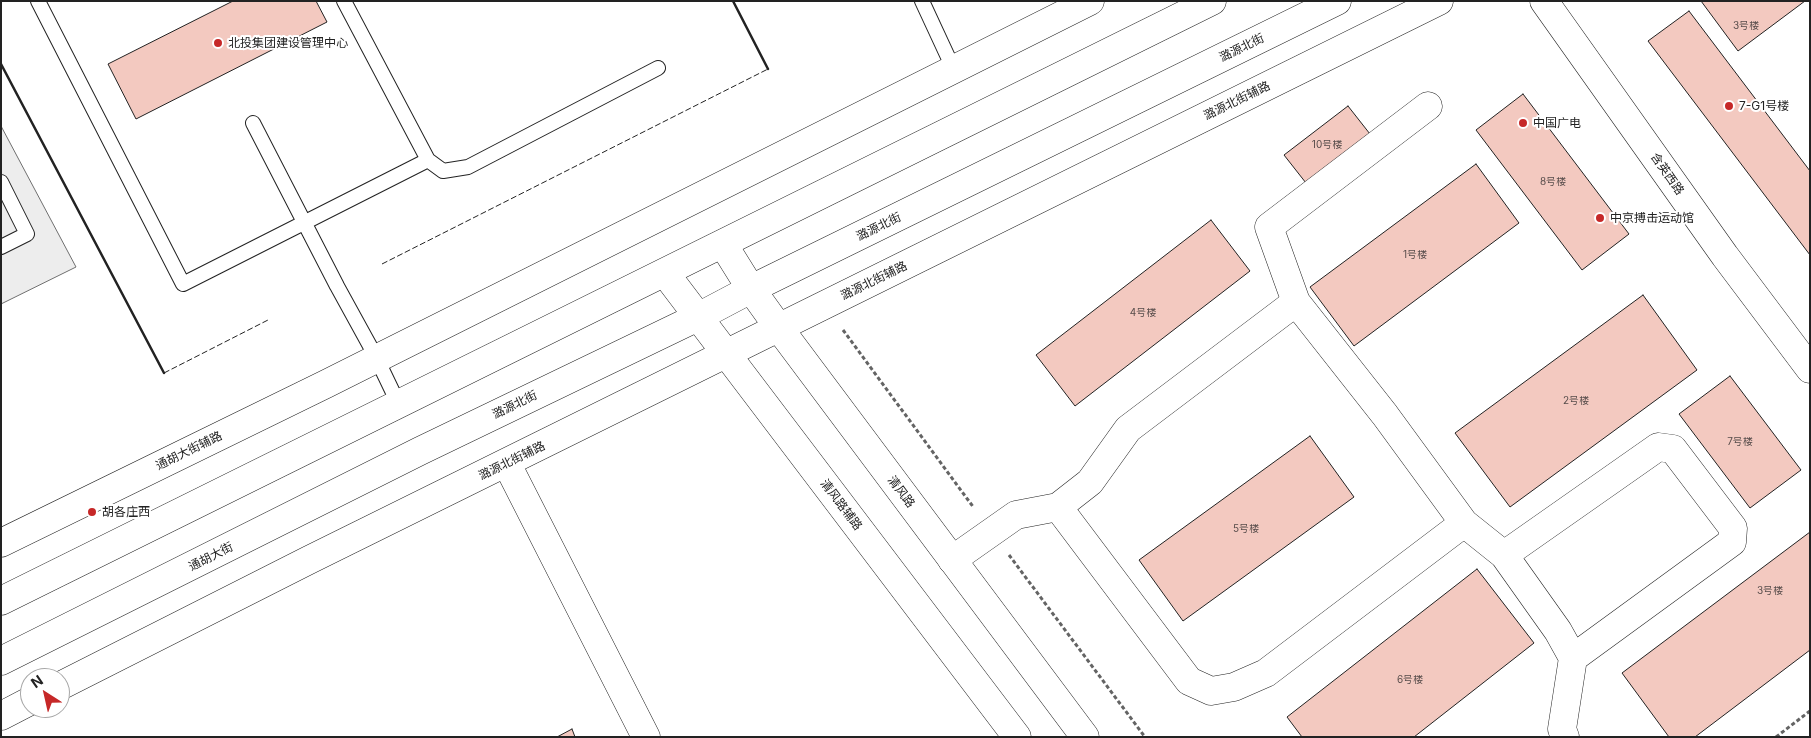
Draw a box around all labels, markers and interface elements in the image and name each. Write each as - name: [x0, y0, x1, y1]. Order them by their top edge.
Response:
- house number: 3号楼: [1733, 20, 1759, 32]
- street label: 潞源北街: [1217, 31, 1267, 65]
- place label: 北投集团建设管理中心: [228, 36, 348, 50]
- marker: 北投集团建设管理中心: [212, 37, 224, 49]
- street label: 潞源北街辅路: [1201, 79, 1273, 123]
- place label: 7-G1号楼: [1739, 99, 1789, 113]
- marker: 7-G1号楼: [1723, 100, 1735, 112]
- place label: 中国广电: [1533, 116, 1581, 130]
- marker: 中国广电: [1517, 117, 1529, 129]
- house number: 10号楼: [1312, 139, 1342, 151]
- street label: 含英西路: [1647, 150, 1687, 198]
- house number: 8号楼: [1540, 176, 1566, 188]
- street label: 潞源北街: [854, 210, 904, 244]
- place label: 中京搏击运动馆: [1610, 211, 1694, 225]
- marker: 中京搏击运动馆: [1594, 212, 1606, 224]
- house number: 1号楼: [1403, 249, 1427, 261]
- street label: 潞源北街辅路: [838, 259, 910, 303]
- house number: 4号楼: [1130, 307, 1156, 319]
- street label: 潞源北街: [490, 388, 540, 422]
- house number: 2号楼: [1563, 395, 1589, 407]
- street label: 通胡大街辅路: [153, 429, 225, 473]
- house number: 7号楼: [1727, 436, 1753, 448]
- street label: 潞源北街辅路: [476, 439, 548, 483]
- street label: 清风路: [884, 473, 918, 511]
- street label: 清风路辅路: [817, 477, 865, 533]
- place label: 胡各庄西: [102, 505, 150, 519]
- marker: 胡各庄西: [86, 506, 98, 518]
- house number: 5号楼: [1233, 523, 1259, 535]
- street label: 通胡大街: [186, 540, 236, 574]
- house number: 3号楼: [1757, 585, 1783, 597]
- north arrow: [20, 668, 70, 718]
- text: N: [27, 671, 46, 691]
- house number: 6号楼: [1397, 674, 1423, 686]

